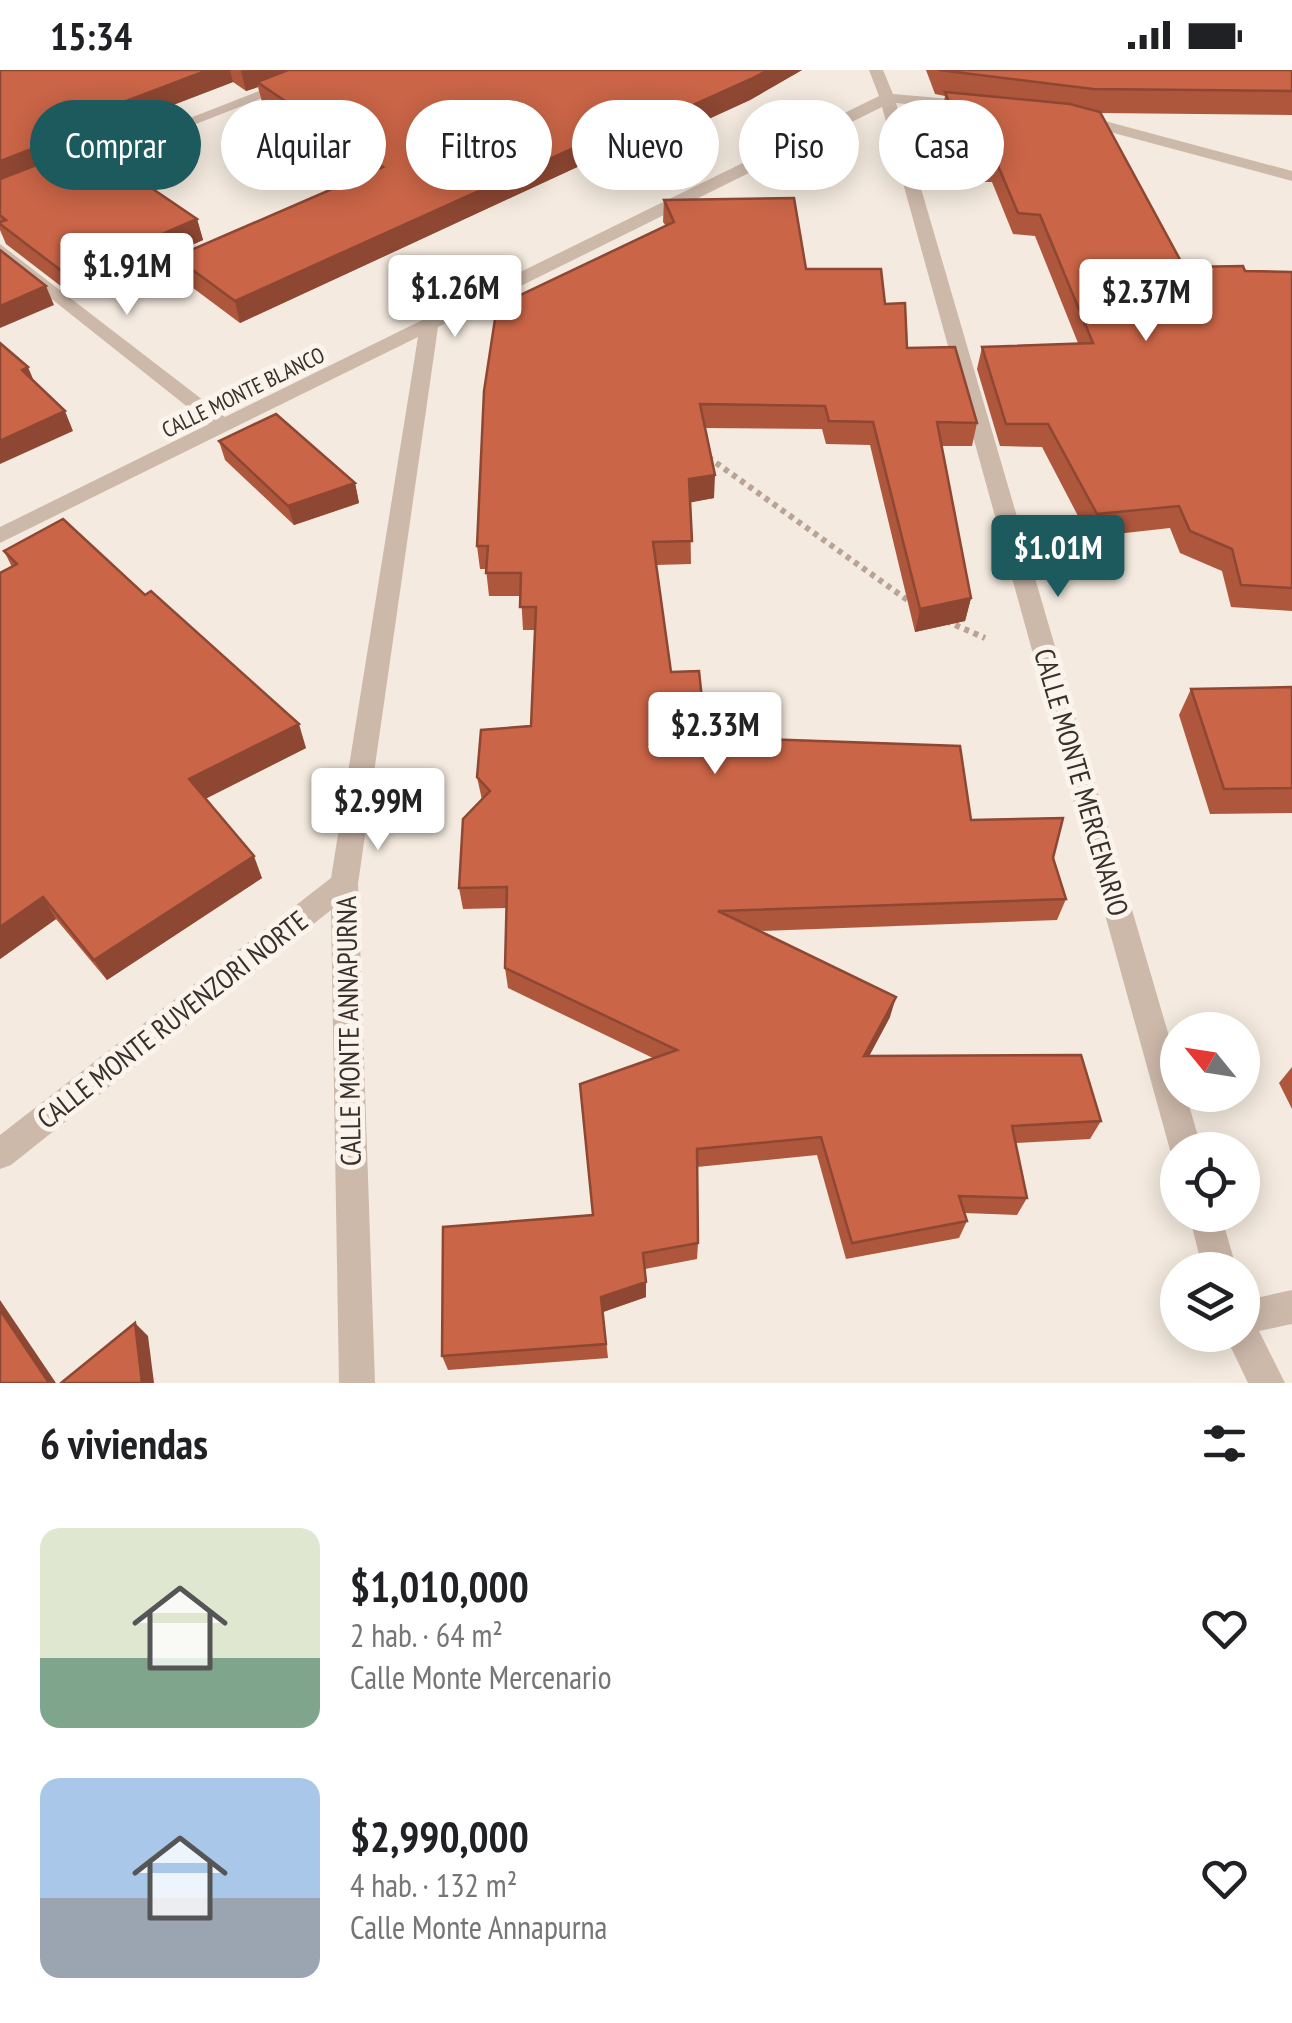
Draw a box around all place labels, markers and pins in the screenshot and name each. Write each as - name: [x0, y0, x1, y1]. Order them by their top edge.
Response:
- pin: $1.91M: [46, 233, 208, 318]
- pin: $1.26M: [374, 255, 536, 340]
- pin: $2.37M: [1065, 259, 1227, 344]
- pin: $1.01M: [977, 515, 1139, 600]
- pin: $2.33M: [634, 692, 796, 777]
- pin: $2.99M: [297, 768, 459, 853]

